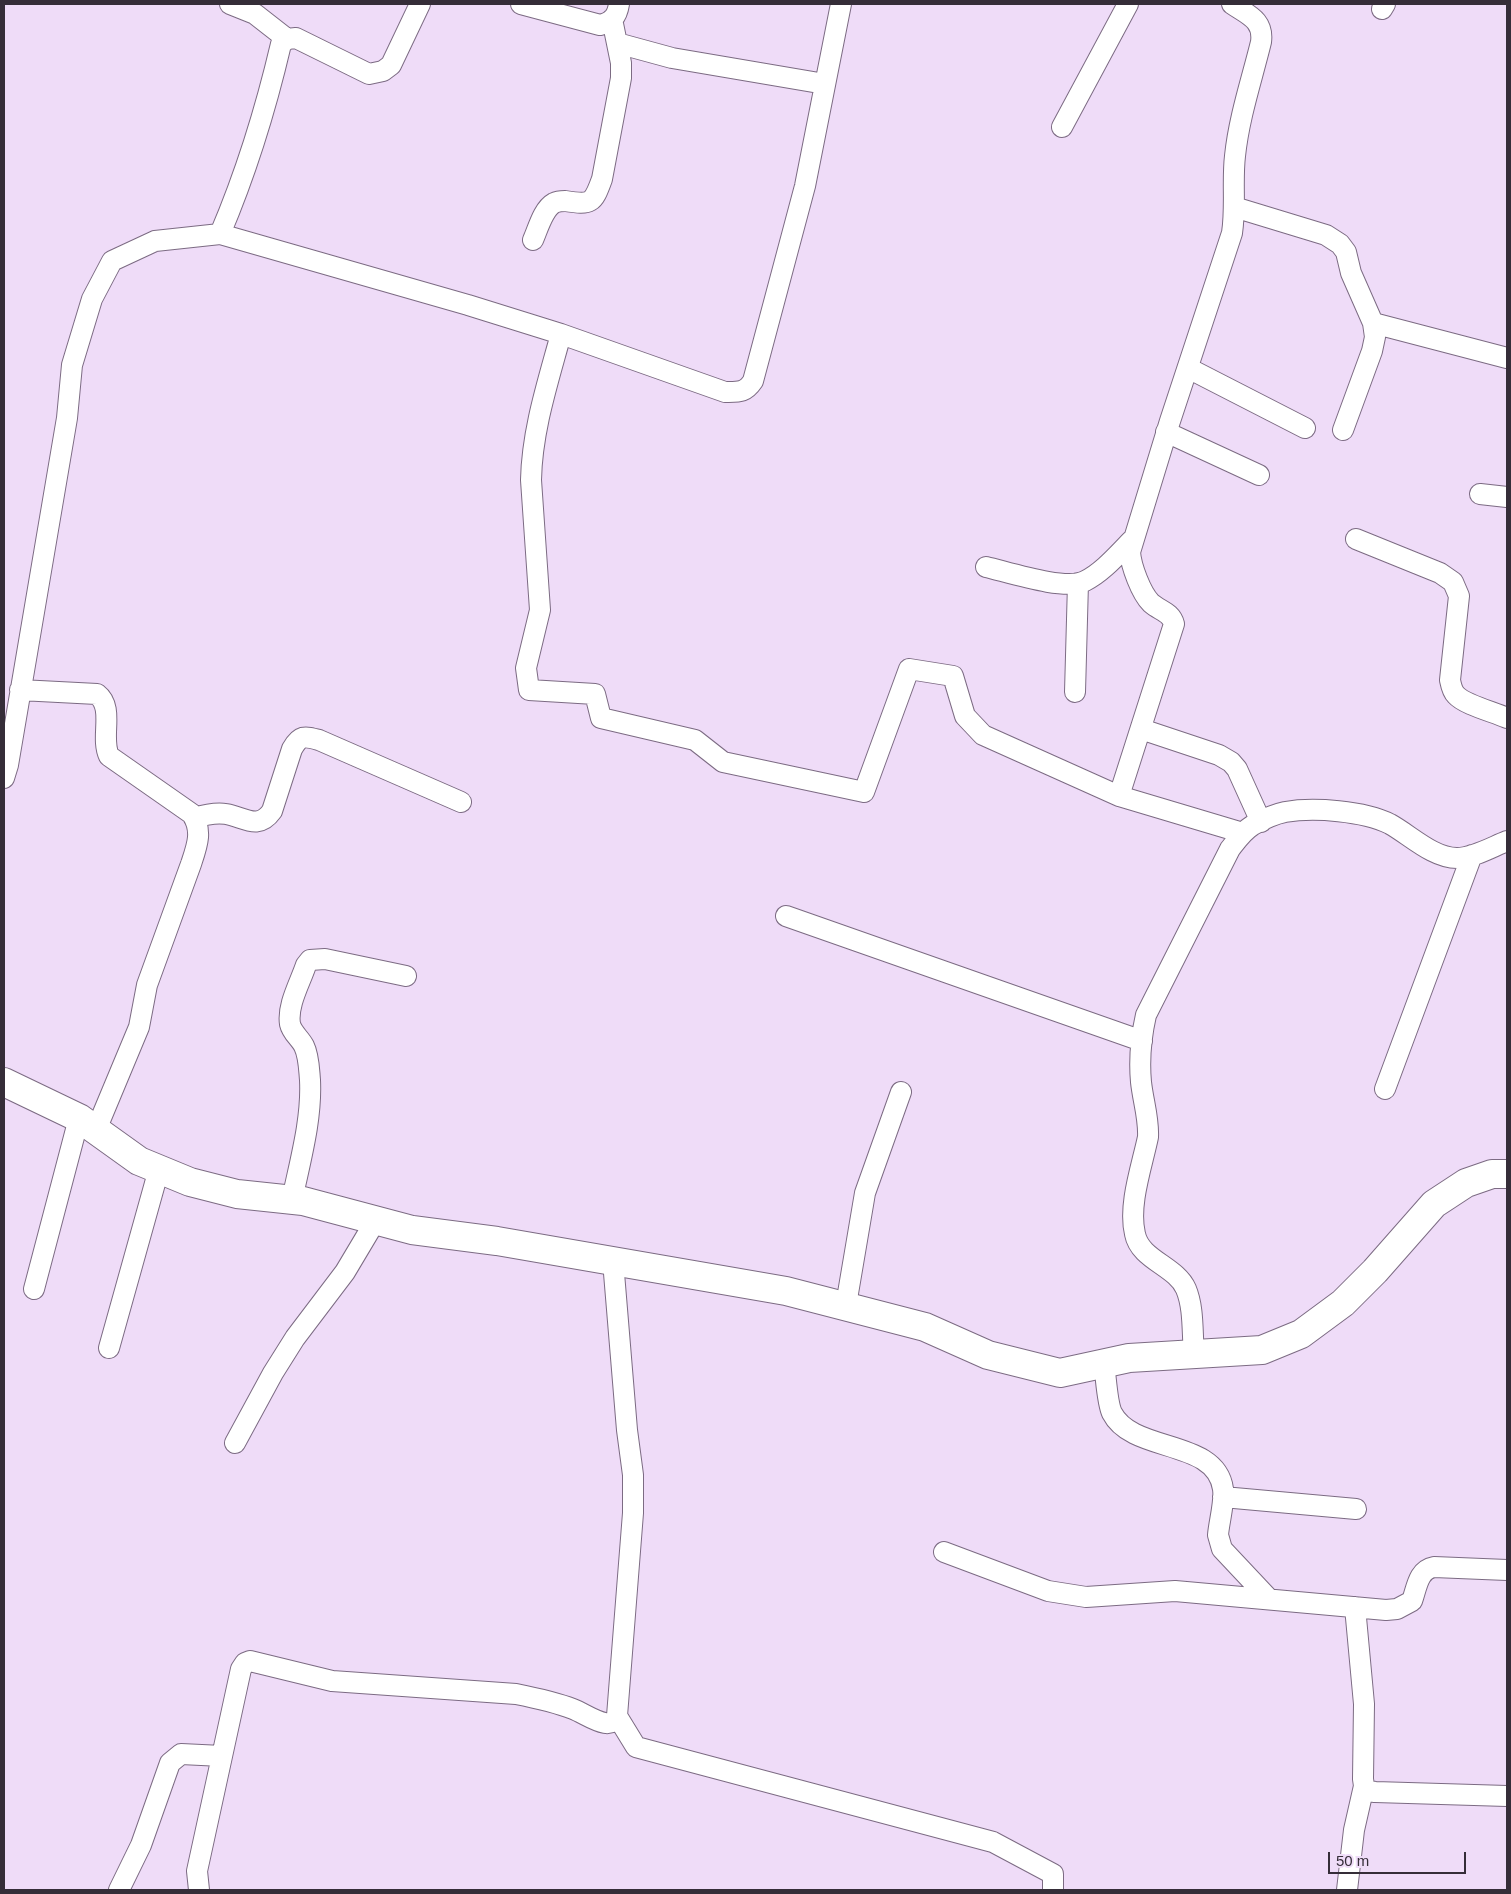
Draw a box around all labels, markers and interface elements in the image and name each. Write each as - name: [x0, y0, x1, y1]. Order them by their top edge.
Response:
- scale bar: [1331, 1842, 1468, 1874]
- text: 50 m: [1336, 1852, 1369, 1869]

